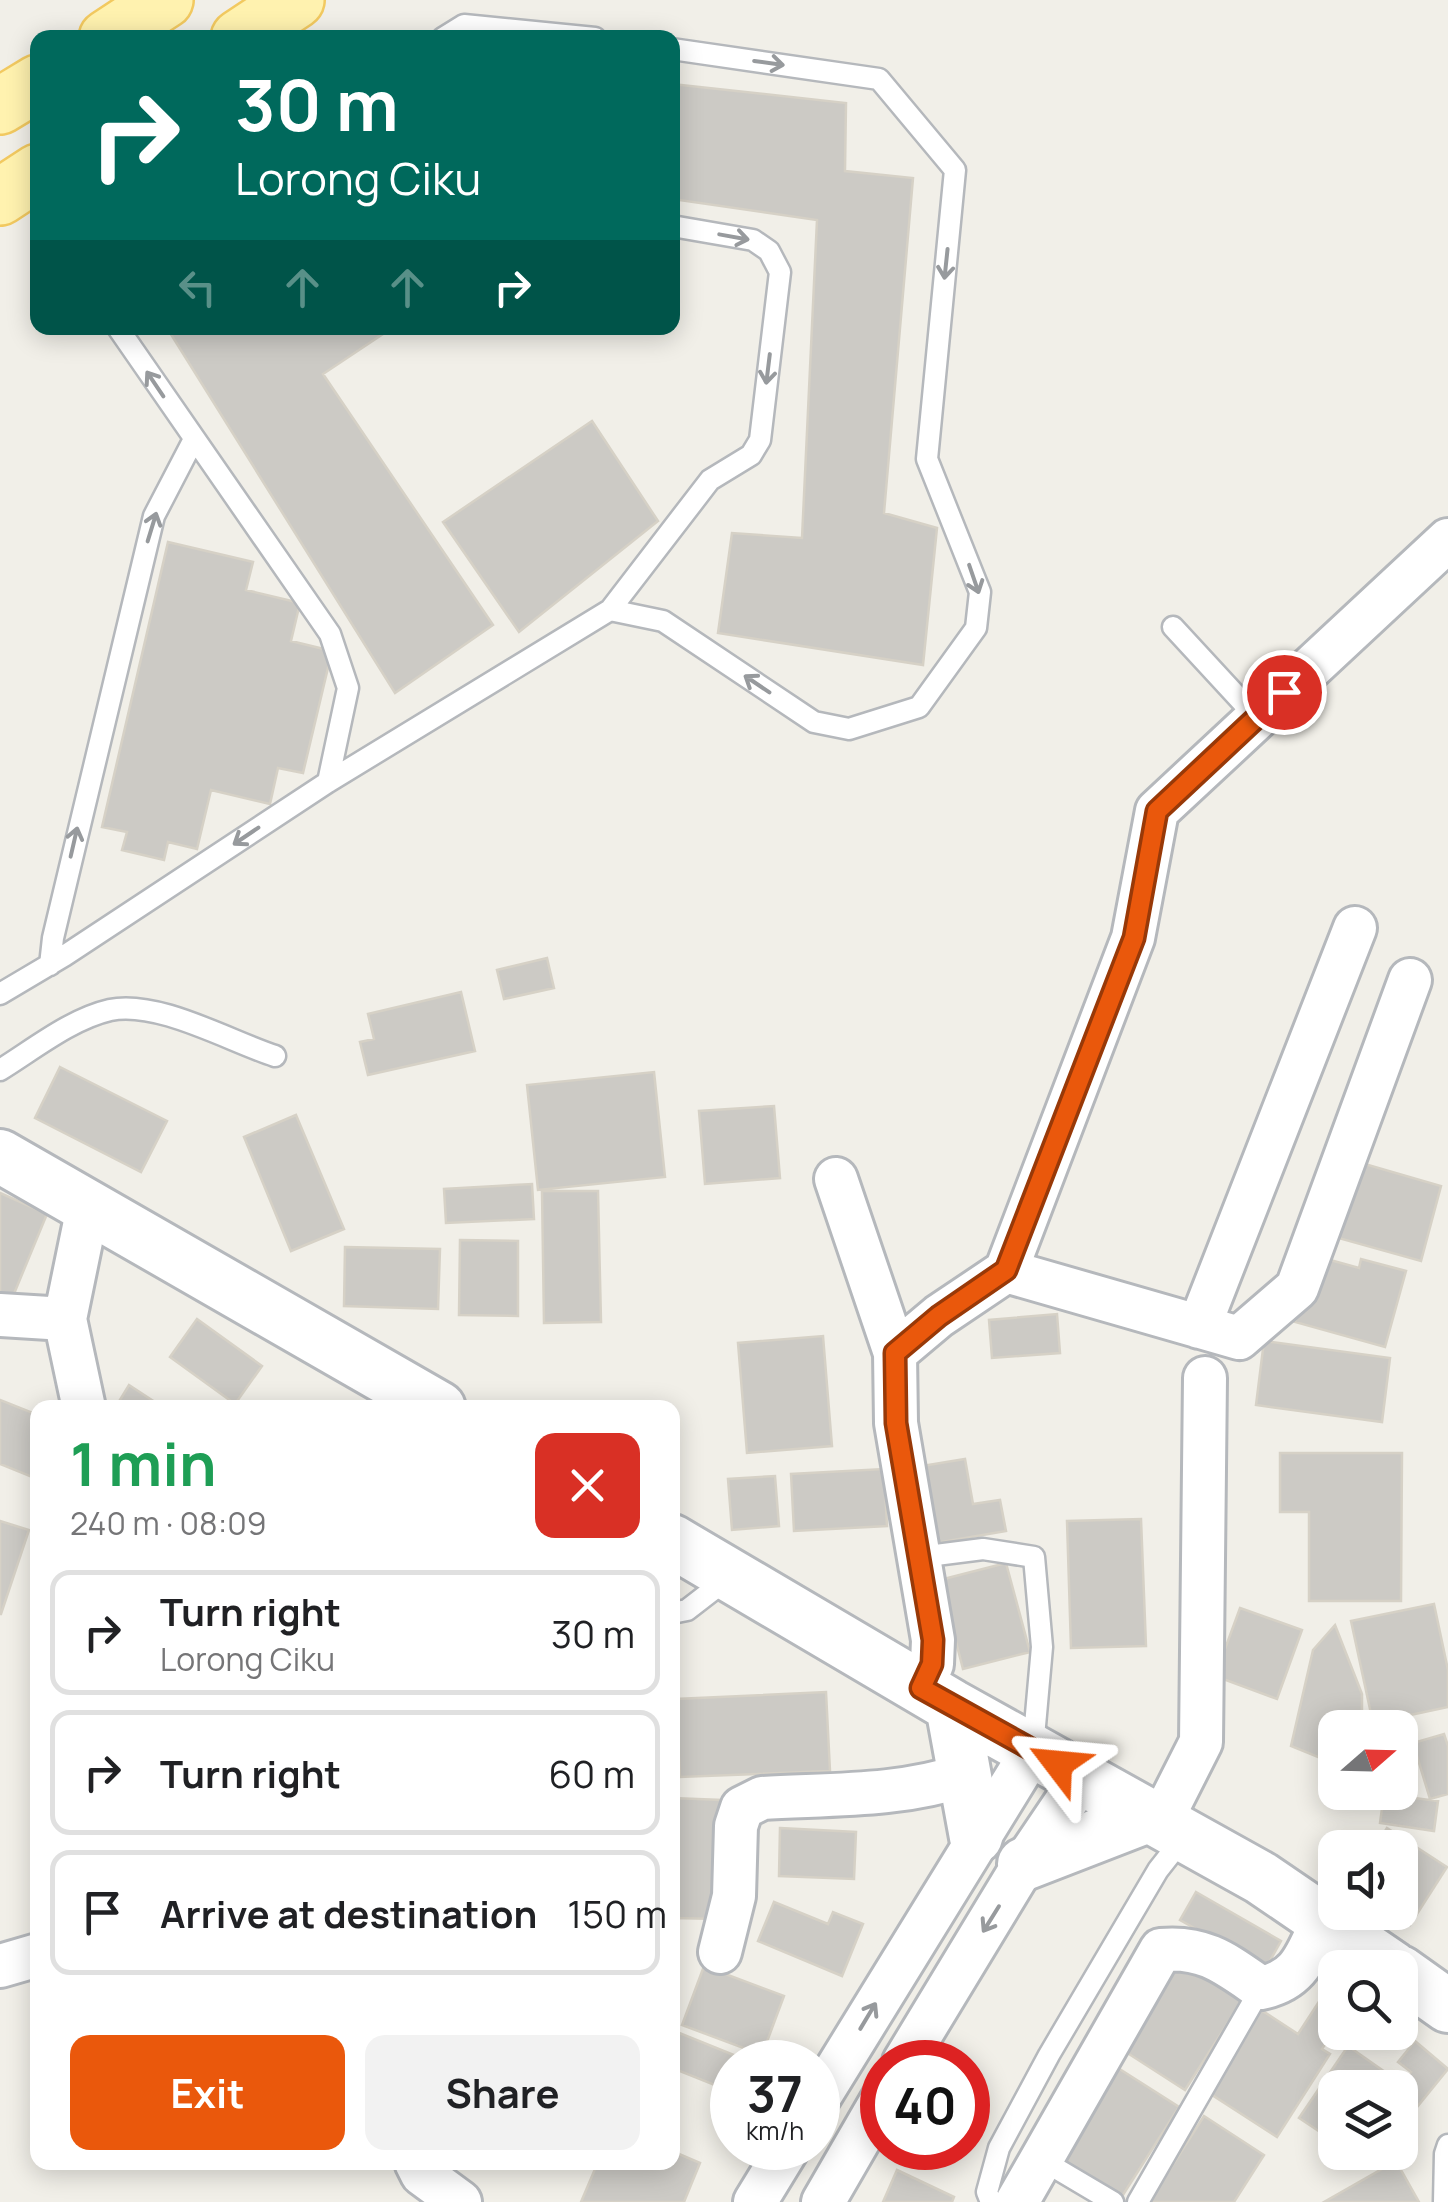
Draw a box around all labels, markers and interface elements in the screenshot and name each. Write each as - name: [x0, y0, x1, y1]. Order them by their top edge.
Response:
- one-way arrow: [752, 54, 785, 72]
- text: 30 m: [235, 56, 399, 152]
- icon: right: [70, 70, 200, 200]
- text: Lorong Ciku: [235, 147, 481, 209]
- one-way arrow: [717, 228, 750, 247]
- one-way arrow: [936, 248, 955, 280]
- icon: left: [170, 260, 225, 315]
- icon: ahead: [275, 260, 330, 315]
- icon: ahead: [380, 260, 435, 315]
- icon: right: [485, 260, 540, 315]
- one-way arrow: [759, 352, 777, 385]
- one-way arrow: [145, 371, 166, 399]
- one-way arrow: [144, 512, 162, 543]
- one-way arrow: [966, 563, 984, 594]
- pin: [1242, 650, 1327, 735]
- icon: arrive: [1257, 665, 1312, 720]
- one-way arrow: [744, 674, 772, 695]
- one-way arrow: [233, 825, 261, 846]
- one-way arrow: [66, 827, 85, 859]
- text: 1 min: [70, 1422, 217, 1504]
- button: close: [535, 1433, 640, 1538]
- text: 240 m · 08:09: [70, 1501, 267, 1545]
- text: Turn right: [160, 1585, 341, 1637]
- icon: right: [75, 1605, 130, 1660]
- text: 30 m: [551, 1607, 635, 1659]
- text: Lorong Ciku: [160, 1637, 335, 1681]
- north arrow: [1318, 1710, 1418, 1810]
- map controls: [1318, 1710, 1418, 2170]
- position arrow: [1006, 1712, 1110, 1816]
- icon: right: [75, 1745, 130, 1800]
- text: Turn right: [160, 1747, 341, 1799]
- text: 60 m: [548, 1747, 635, 1799]
- button: sound: [1318, 1830, 1418, 1930]
- icon: arrive: [75, 1885, 130, 1940]
- text: Arrive at destination: [160, 1887, 537, 1939]
- text: 150 m: [567, 1887, 667, 1939]
- one-way arrow: [981, 1904, 1001, 1933]
- button: search: [1318, 1950, 1418, 2050]
- one-way arrow: [858, 2002, 878, 2031]
- button: Exit: [70, 2035, 345, 2150]
- button: Share: [365, 2035, 640, 2150]
- speed limit sign: 40: [860, 2040, 990, 2170]
- text: 37: [747, 2059, 803, 2127]
- button: layers: [1318, 2070, 1418, 2170]
- text: km/h: [746, 2113, 804, 2148]

